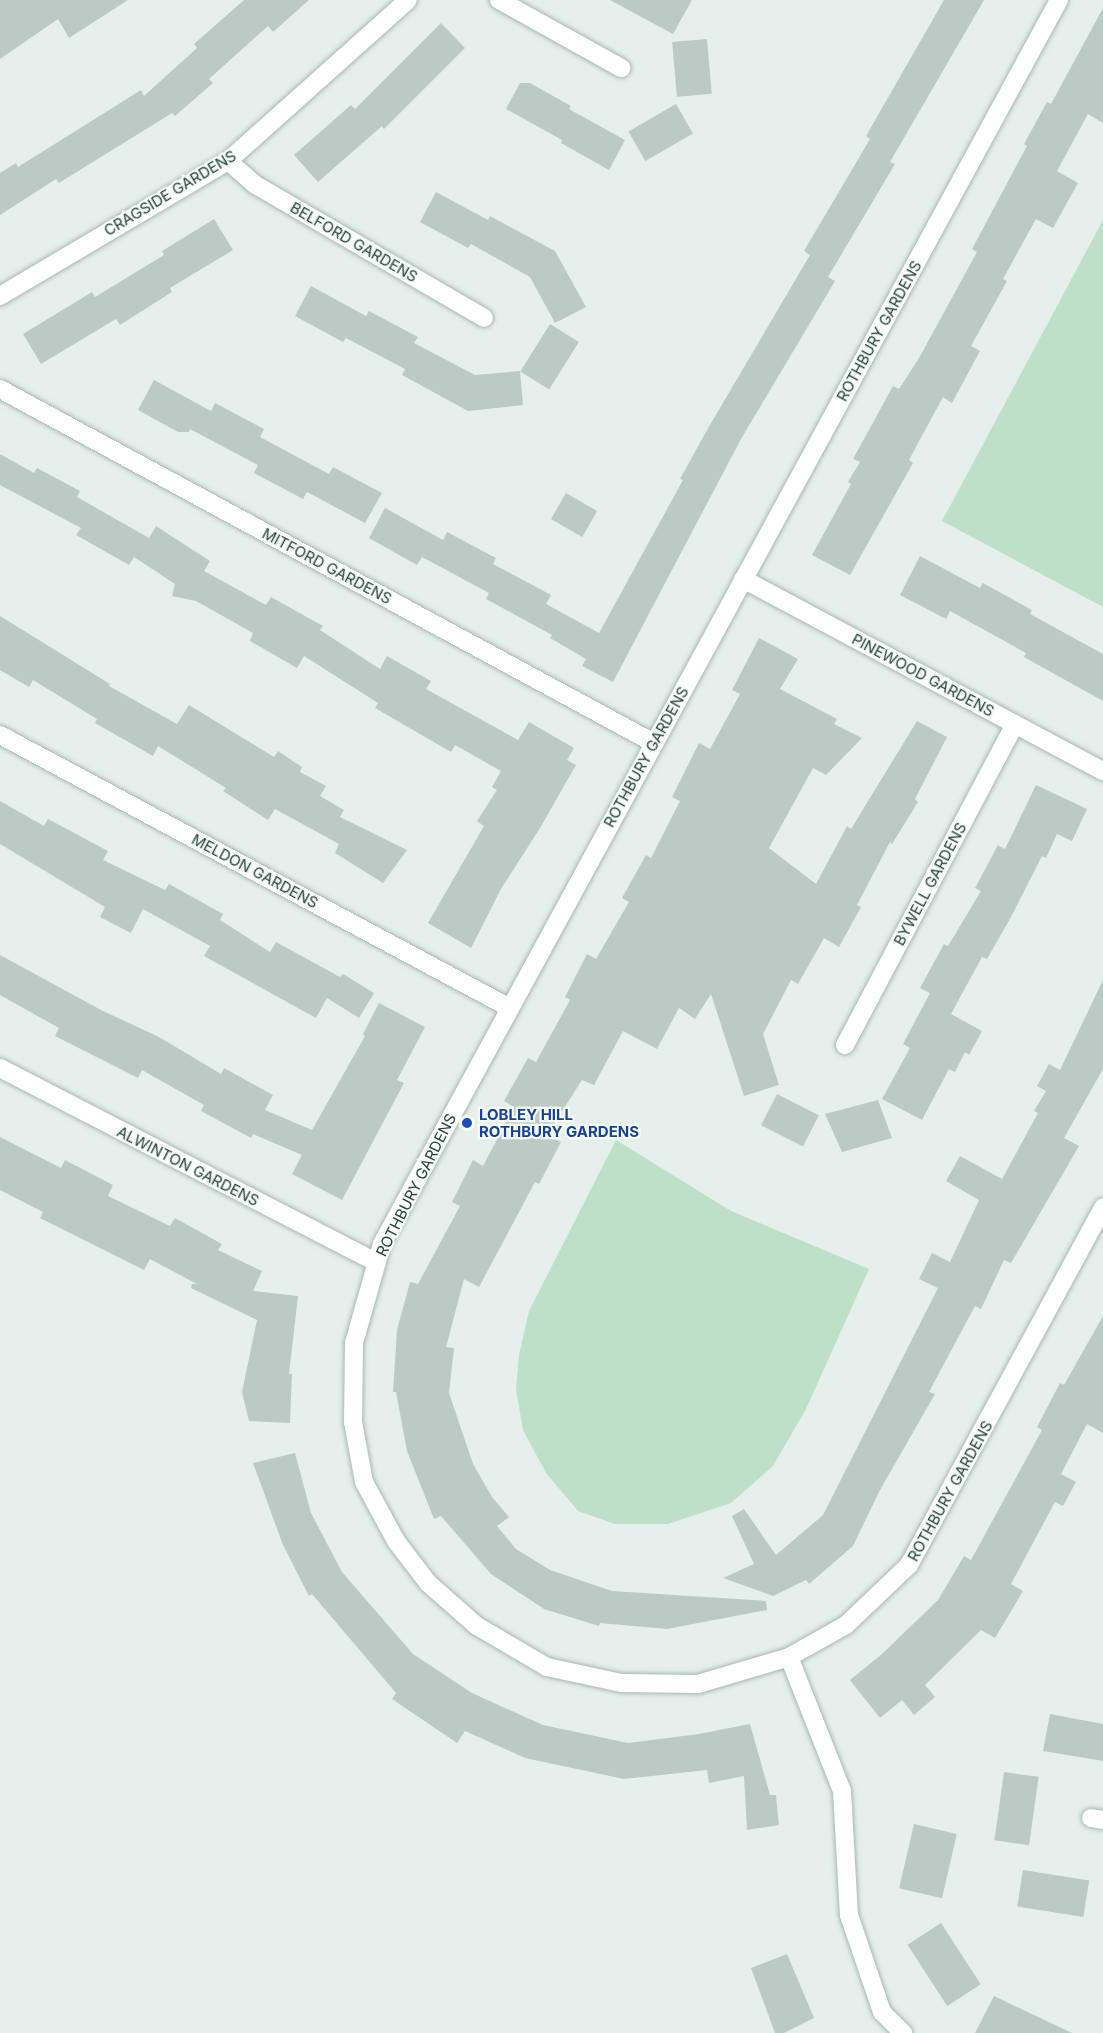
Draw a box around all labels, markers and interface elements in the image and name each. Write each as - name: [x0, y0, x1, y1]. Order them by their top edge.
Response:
- street label: CRAGSIDE GARDENS: [101, 146, 239, 240]
- street label: BELFORD GARDENS: [287, 198, 421, 286]
- street label: ROTHBURY GARDENS: [833, 258, 925, 404]
- street label: MITFORD GARDENS: [259, 524, 395, 608]
- street label: PINEWOOD GARDENS: [849, 630, 997, 720]
- street label: ROTHBURY GARDENS: [600, 684, 692, 830]
- street label: BYWELL GARDENS: [890, 819, 970, 949]
- street label: MELDON GARDENS: [189, 830, 321, 912]
- place label: LOBLEY HILL ROTHBURY GARDENS: [479, 1105, 639, 1140]
- street label: ROTHBURY GARDENS: [372, 1111, 460, 1259]
- marker: LOBLEY HILL ROTHBURY GARDENS: [460, 1116, 474, 1130]
- street label: ALWINTON GARDENS: [114, 1122, 262, 1210]
- street label: ROTHBURY GARDENS: [904, 1418, 996, 1564]

